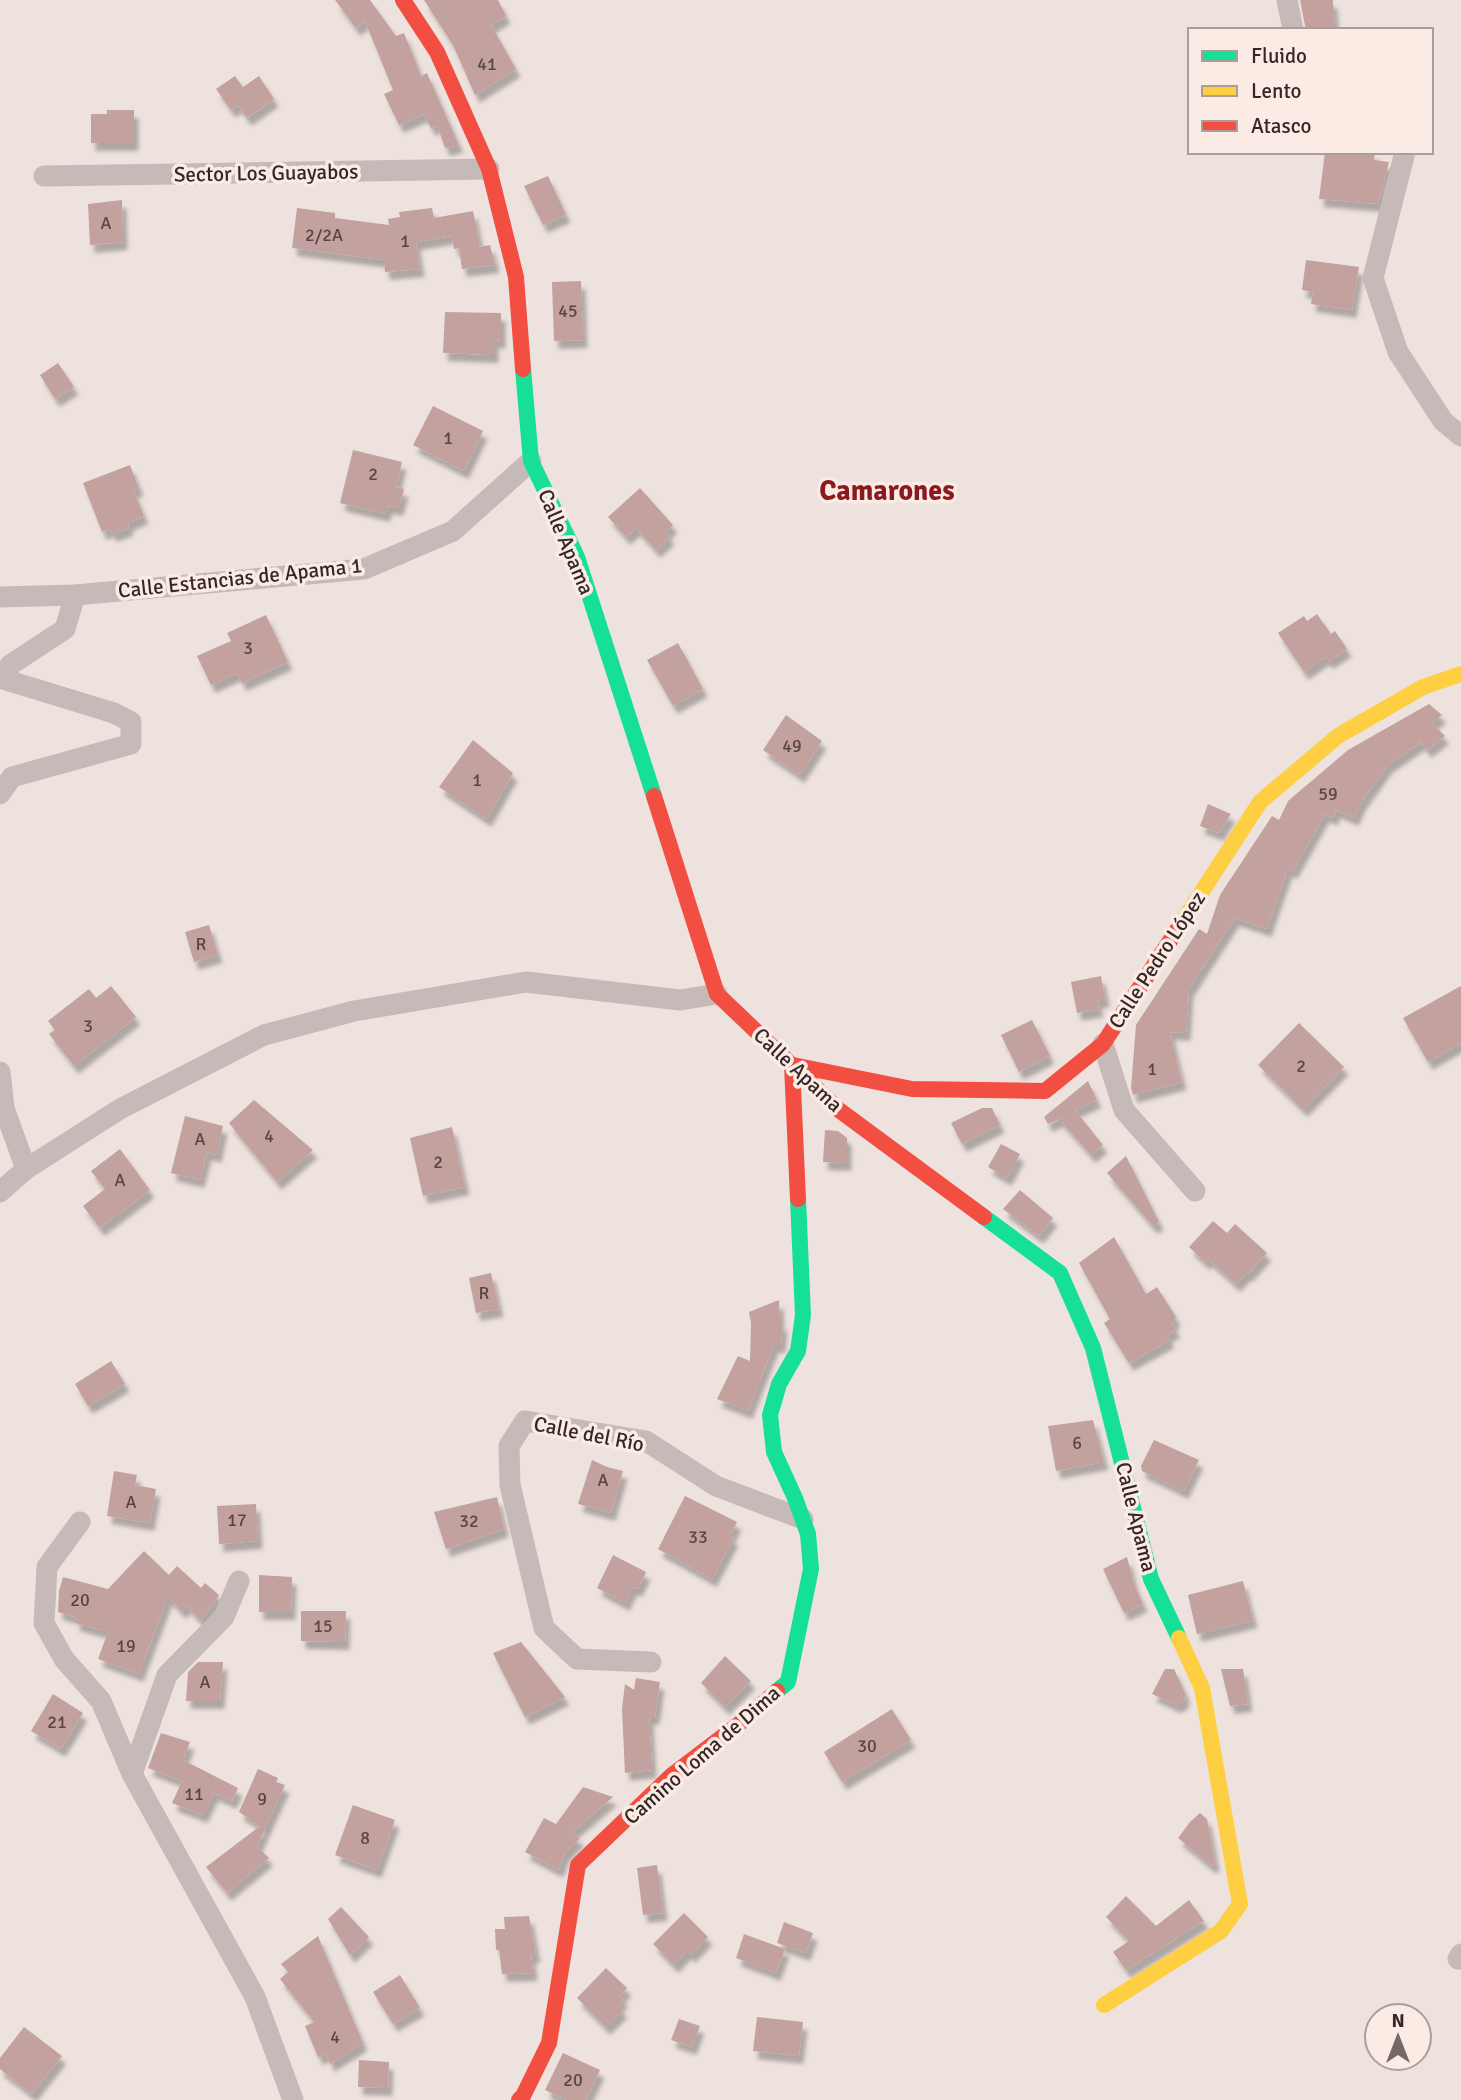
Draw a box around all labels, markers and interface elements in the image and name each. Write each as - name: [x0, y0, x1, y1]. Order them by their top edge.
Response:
- legend: [1188, 28, 1433, 154]
- text: Fluido: [1251, 43, 1307, 69]
- house number: 41: [477, 53, 497, 75]
- text: Lento: [1251, 78, 1301, 104]
- text: Atasco: [1251, 113, 1311, 139]
- street label: Sector Los Guayabos: [174, 158, 358, 188]
- house number: A: [100, 212, 112, 234]
- house number: 2/2A: [305, 224, 343, 246]
- house number: 1: [400, 230, 410, 252]
- house number: 45: [558, 300, 578, 322]
- house number: 1: [443, 427, 453, 449]
- house number: 2: [368, 463, 378, 485]
- district label: Camarones: [819, 474, 955, 508]
- street label: Calle Apama: [532, 485, 600, 599]
- street label: Calle Estancias de Apama 1: [117, 552, 363, 604]
- house number: 3: [243, 637, 253, 659]
- house number: 49: [782, 735, 802, 757]
- house number: 1: [472, 769, 482, 791]
- house number: 59: [1318, 783, 1338, 805]
- street label: Calle Pedro López: [1103, 886, 1211, 1034]
- house number: R: [196, 933, 207, 955]
- house number: 3: [83, 1015, 93, 1037]
- street label: Calle Apama: [748, 1022, 848, 1118]
- house number: 2: [1296, 1055, 1306, 1077]
- house number: 1: [1147, 1058, 1157, 1080]
- house number: 4: [264, 1125, 274, 1147]
- house number: A: [194, 1128, 206, 1150]
- house number: 2: [433, 1151, 443, 1173]
- house number: A: [114, 1169, 126, 1191]
- house number: R: [479, 1282, 490, 1304]
- street label: Calle del Río: [532, 1411, 646, 1457]
- house number: 6: [1072, 1432, 1082, 1454]
- street label: Calle Apama: [1110, 1459, 1162, 1575]
- house number: A: [597, 1469, 609, 1491]
- house number: A: [125, 1491, 137, 1513]
- house number: 17: [227, 1509, 247, 1531]
- house number: 32: [459, 1510, 479, 1532]
- house number: 33: [688, 1526, 708, 1548]
- house number: 20: [70, 1589, 90, 1611]
- house number: 15: [313, 1615, 333, 1637]
- house number: 19: [116, 1635, 136, 1657]
- house number: A: [199, 1671, 211, 1693]
- street label: Camino Loma de Dima: [618, 1680, 786, 1830]
- house number: 21: [47, 1711, 67, 1733]
- house number: 30: [857, 1735, 877, 1757]
- house number: 11: [184, 1783, 204, 1805]
- house number: 9: [257, 1788, 267, 1810]
- house number: 8: [360, 1827, 370, 1849]
- north arrow: [1363, 2002, 1433, 2072]
- text: N: [1391, 2009, 1405, 2033]
- house number: 4: [330, 2026, 340, 2048]
- house number: 20: [563, 2069, 583, 2091]

